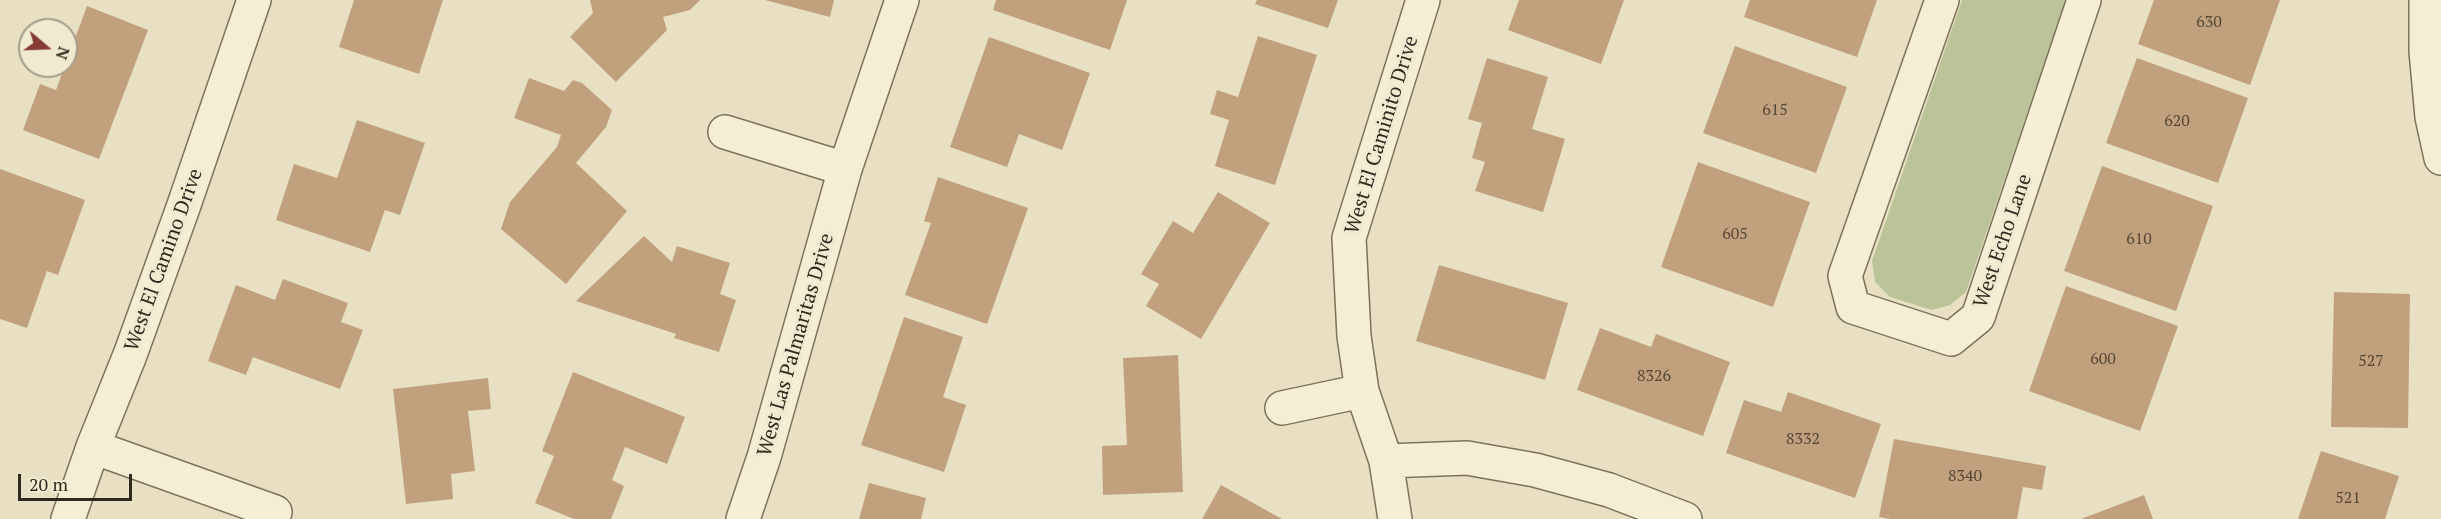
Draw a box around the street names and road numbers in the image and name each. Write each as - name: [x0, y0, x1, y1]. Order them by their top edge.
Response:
- street label: West El Caminito Drive: [1340, 33, 1424, 237]
- street label: West El Camino Drive: [120, 165, 208, 355]
- street label: West Echo Lane: [1969, 171, 2037, 311]
- street label: West Las Palmaritas Drive: [753, 231, 839, 459]

